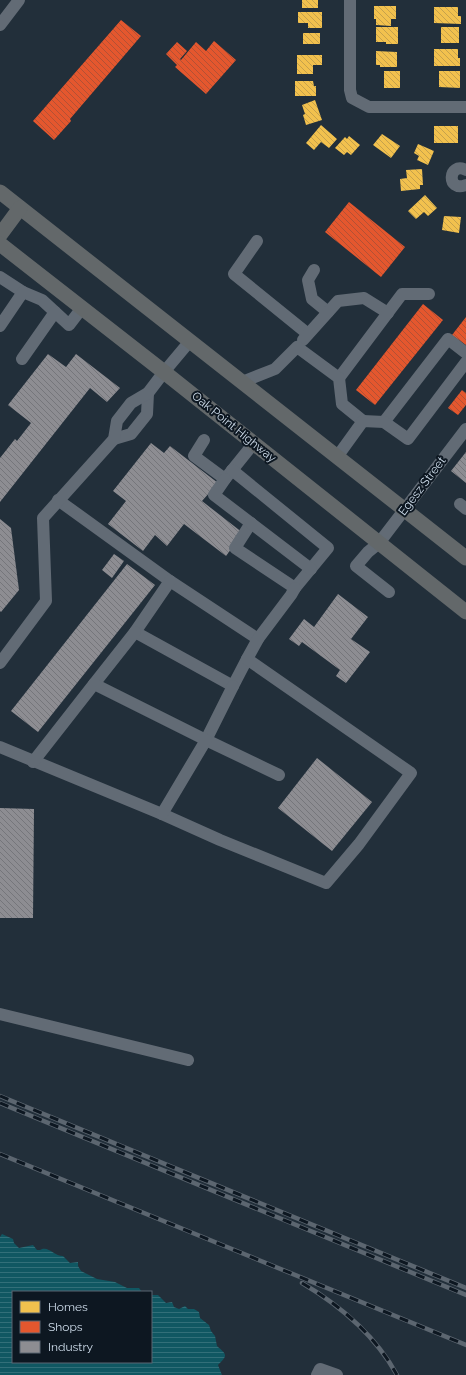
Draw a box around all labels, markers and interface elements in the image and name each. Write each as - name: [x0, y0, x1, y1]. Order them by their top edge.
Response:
- street label: Oak Point Highway: [189, 389, 279, 466]
- street label: Egesz Street: [395, 454, 449, 518]
- legend: [12, 1291, 152, 1363]
- text: Homes: [48, 1300, 88, 1314]
- text: Shops: [48, 1320, 83, 1334]
- text: Industry: [48, 1340, 94, 1354]

